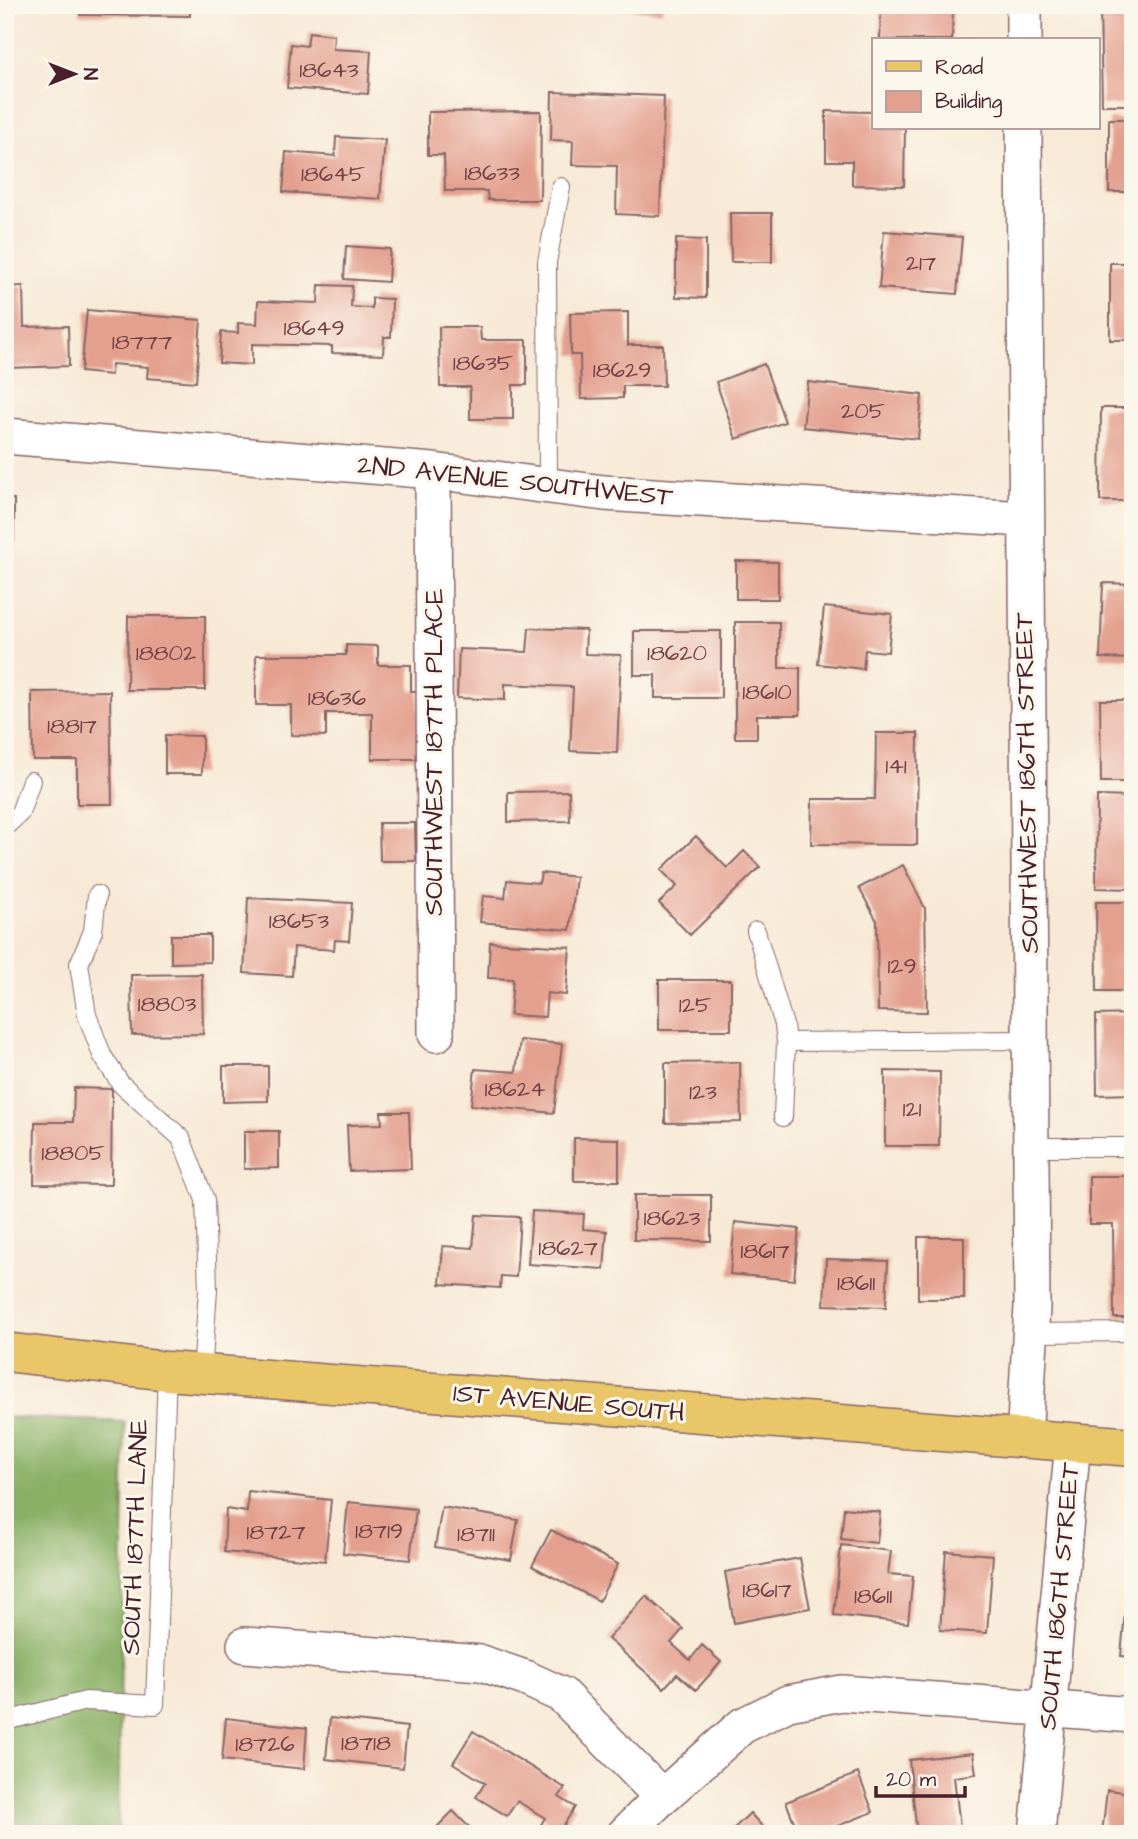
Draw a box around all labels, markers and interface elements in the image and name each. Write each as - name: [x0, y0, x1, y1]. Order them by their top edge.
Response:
- north arrow: [38, 38, 108, 108]
- legend: [872, 38, 1100, 130]
- text: Road: [935, 53, 983, 82]
- house number: 18643: [299, 54, 359, 86]
- text: N: [76, 68, 103, 80]
- text: Building: [935, 87, 1003, 118]
- house number: 18633: [464, 157, 520, 189]
- house number: 18645: [301, 158, 365, 190]
- house number: 217: [906, 247, 936, 279]
- house number: 18649: [283, 312, 345, 344]
- house number: 18777: [112, 326, 172, 358]
- house number: 18635: [453, 347, 513, 379]
- house number: 18629: [593, 354, 651, 386]
- house number: 205: [841, 395, 885, 427]
- street label: 2ND AVENUE SOUTHWEST: [356, 447, 675, 516]
- street label: SOUTHWEST 187TH PLACE: [416, 588, 452, 916]
- street label: SOUTHWEST 186TH STREET: [1006, 611, 1048, 954]
- house number: 18802: [136, 637, 196, 669]
- house number: 18620: [647, 637, 707, 669]
- house number: 18610: [742, 676, 792, 708]
- house number: 18636: [308, 682, 366, 714]
- house number: 18817: [47, 710, 97, 742]
- house number: 141: [885, 750, 907, 782]
- house number: 18653: [269, 905, 329, 937]
- house number: 129: [887, 950, 917, 982]
- house number: 18803: [138, 988, 197, 1020]
- house number: 125: [679, 989, 711, 1021]
- house number: 18624: [484, 1073, 546, 1105]
- house number: 123: [689, 1076, 717, 1108]
- house number: 121: [902, 1093, 922, 1125]
- house number: 18805: [41, 1137, 105, 1169]
- house number: 18623: [643, 1202, 701, 1234]
- house number: 18627: [538, 1232, 598, 1264]
- house number: 18617: [740, 1235, 790, 1267]
- house number: 18611: [837, 1267, 875, 1299]
- street label: 1ST AVENUE SOUTH: [452, 1375, 686, 1431]
- street label: SOUTH 187TH LANE: [113, 1418, 157, 1656]
- street label: SOUTH 186TH STREET: [1029, 1460, 1089, 1731]
- house number: 18719: [355, 1515, 403, 1547]
- house number: 18727: [246, 1516, 306, 1548]
- house number: 18711: [457, 1518, 495, 1550]
- house number: 18617: [742, 1574, 792, 1606]
- house number: 18611: [854, 1580, 892, 1612]
- house number: 18718: [341, 1727, 391, 1759]
- house number: 18726: [235, 1728, 295, 1760]
- scale bar: [876, 1755, 965, 1799]
- text: 20 m: [886, 1765, 937, 1794]

